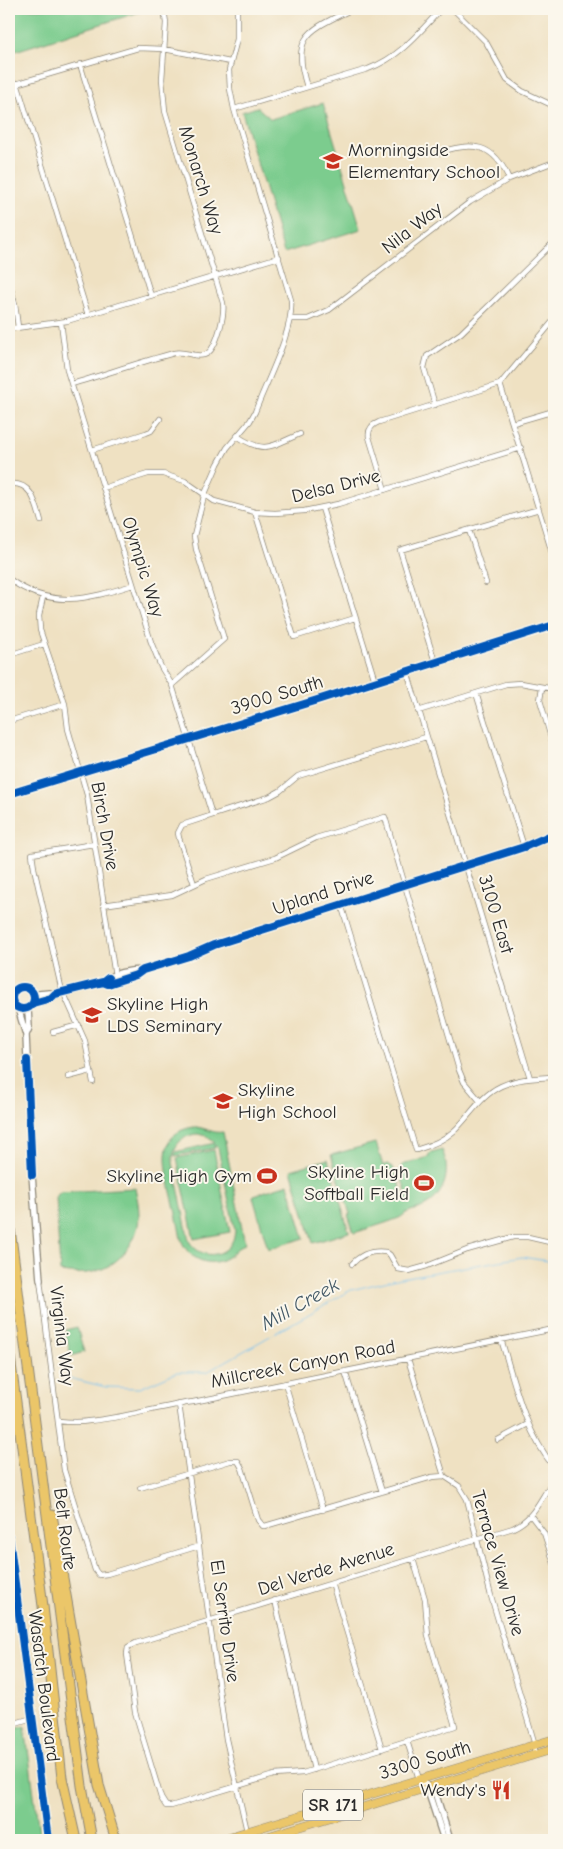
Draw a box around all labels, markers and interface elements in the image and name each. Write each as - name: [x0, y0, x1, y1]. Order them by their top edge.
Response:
- street label: Monarch Way: [174, 123, 228, 237]
- place label: Morningside Elementary School: [348, 139, 500, 183]
- school or university icon: Morningside Elementary School: [322, 150, 344, 172]
- street label: Nila Way: [377, 197, 447, 258]
- street label: Delsa Drive: [289, 464, 383, 508]
- street label: Olympic Way: [117, 514, 169, 620]
- street label: 3900 South: [228, 671, 326, 719]
- street label: Birch Drive: [86, 780, 124, 872]
- street label: Upland Drive: [270, 866, 376, 920]
- street label: 3100 East: [474, 872, 519, 957]
- place label: Skyline High LDS Seminary: [107, 993, 222, 1037]
- school or university icon: Skyline High LDS Seminary: [81, 1004, 103, 1026]
- place label: Skyline High School: [238, 1079, 337, 1123]
- school or university icon: Skyline High School: [212, 1090, 234, 1112]
- place label: Skyline High Softball Field: [304, 1161, 409, 1205]
- place label: Skyline High Gym: [107, 1165, 252, 1187]
- sports icon: Skyline High Gym: [256, 1165, 278, 1187]
- sports icon: Skyline High Softball Field: [413, 1172, 435, 1194]
- water label: Mill Creek: [256, 1273, 344, 1335]
- street label: Virginia Way: [45, 1285, 79, 1388]
- street label: Millcreek Canyon Road: [209, 1335, 397, 1393]
- street label: Belt Route: [49, 1487, 81, 1571]
- street label: Terrace View Drive: [467, 1488, 529, 1638]
- street label: Del Verde Avenue: [255, 1538, 397, 1600]
- street label: El Serrito Drive: [206, 1558, 244, 1684]
- street label: Wasatch Boulevard: [24, 1609, 64, 1763]
- street label: 3300 South: [377, 1736, 473, 1784]
- place label: Wendy's: [421, 1779, 486, 1801]
- restaurant icon: Wendy's: [490, 1779, 512, 1801]
- road number: SR 171: [303, 1790, 363, 1820]

